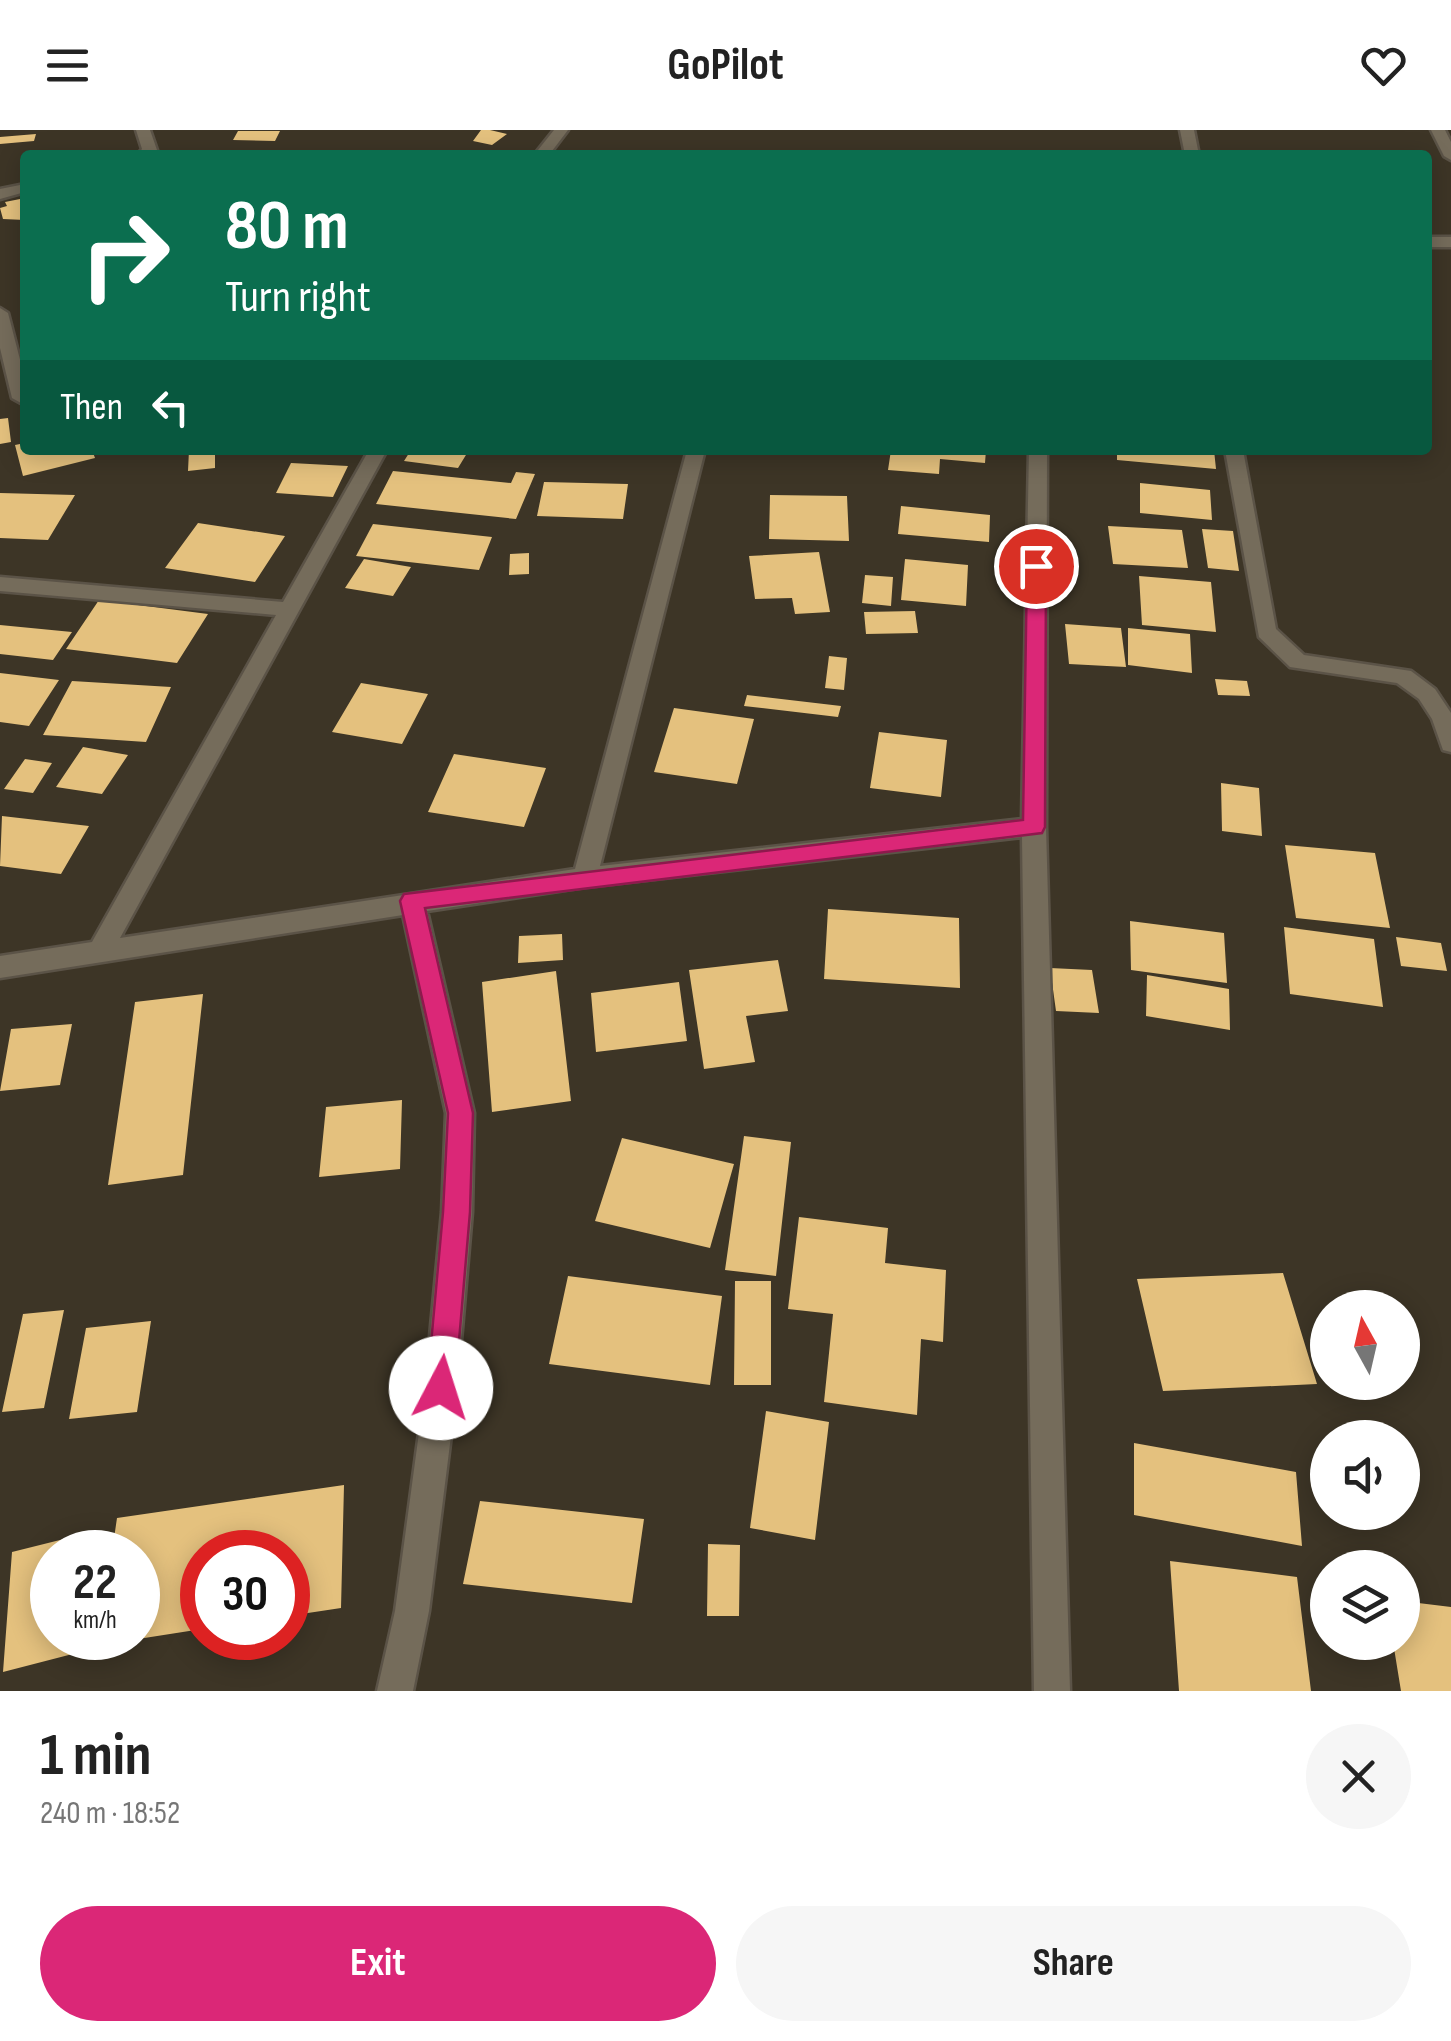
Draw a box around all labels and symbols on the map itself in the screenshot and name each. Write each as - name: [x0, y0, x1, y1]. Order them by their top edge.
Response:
- pin: [994, 524, 1079, 609]
- north arrow: [1310, 1290, 1420, 1400]
- position arrow: [389, 1336, 493, 1440]
- speed limit sign: 30: [180, 1530, 310, 1660]

